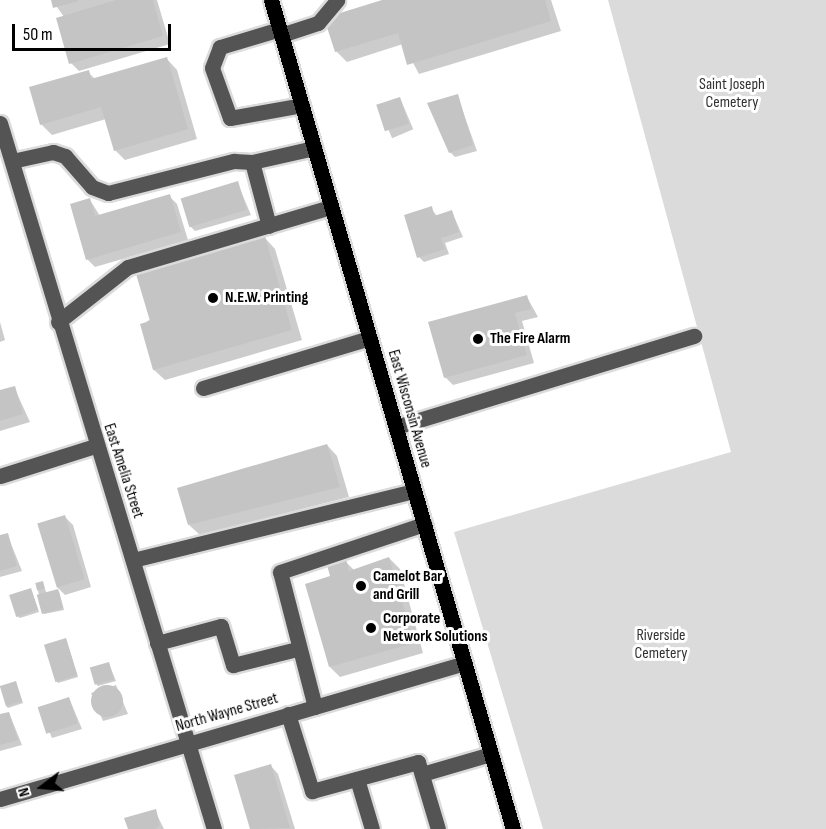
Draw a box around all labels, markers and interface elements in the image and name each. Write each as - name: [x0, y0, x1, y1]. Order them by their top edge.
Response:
- scale bar: [15, 12, 174, 50]
- text: 50 m: [23, 24, 53, 45]
- park label: Saint Joseph Cemetery: [699, 75, 765, 113]
- place label: N.E.W. Printing: [225, 288, 308, 308]
- marker: N.E.W. Printing: [206, 291, 220, 305]
- place label: The Fire Alarm: [490, 329, 570, 349]
- marker: The Fire Alarm: [471, 332, 485, 346]
- street label: East Wisconsin Avenue: [383, 348, 435, 470]
- street label: East Amelia Street: [99, 421, 147, 521]
- place label: Camelot Bar and Grill: [373, 567, 442, 605]
- marker: Camelot Bar and Grill: [354, 579, 368, 593]
- place label: Corporate Network Solutions: [383, 609, 488, 647]
- marker: Corporate Network Solutions: [364, 621, 378, 635]
- park label: Riverside Cemetery: [635, 626, 687, 664]
- street label: North Wayne Street: [174, 689, 280, 737]
- north arrow: [12, 757, 72, 817]
- text: N: [14, 785, 35, 799]

